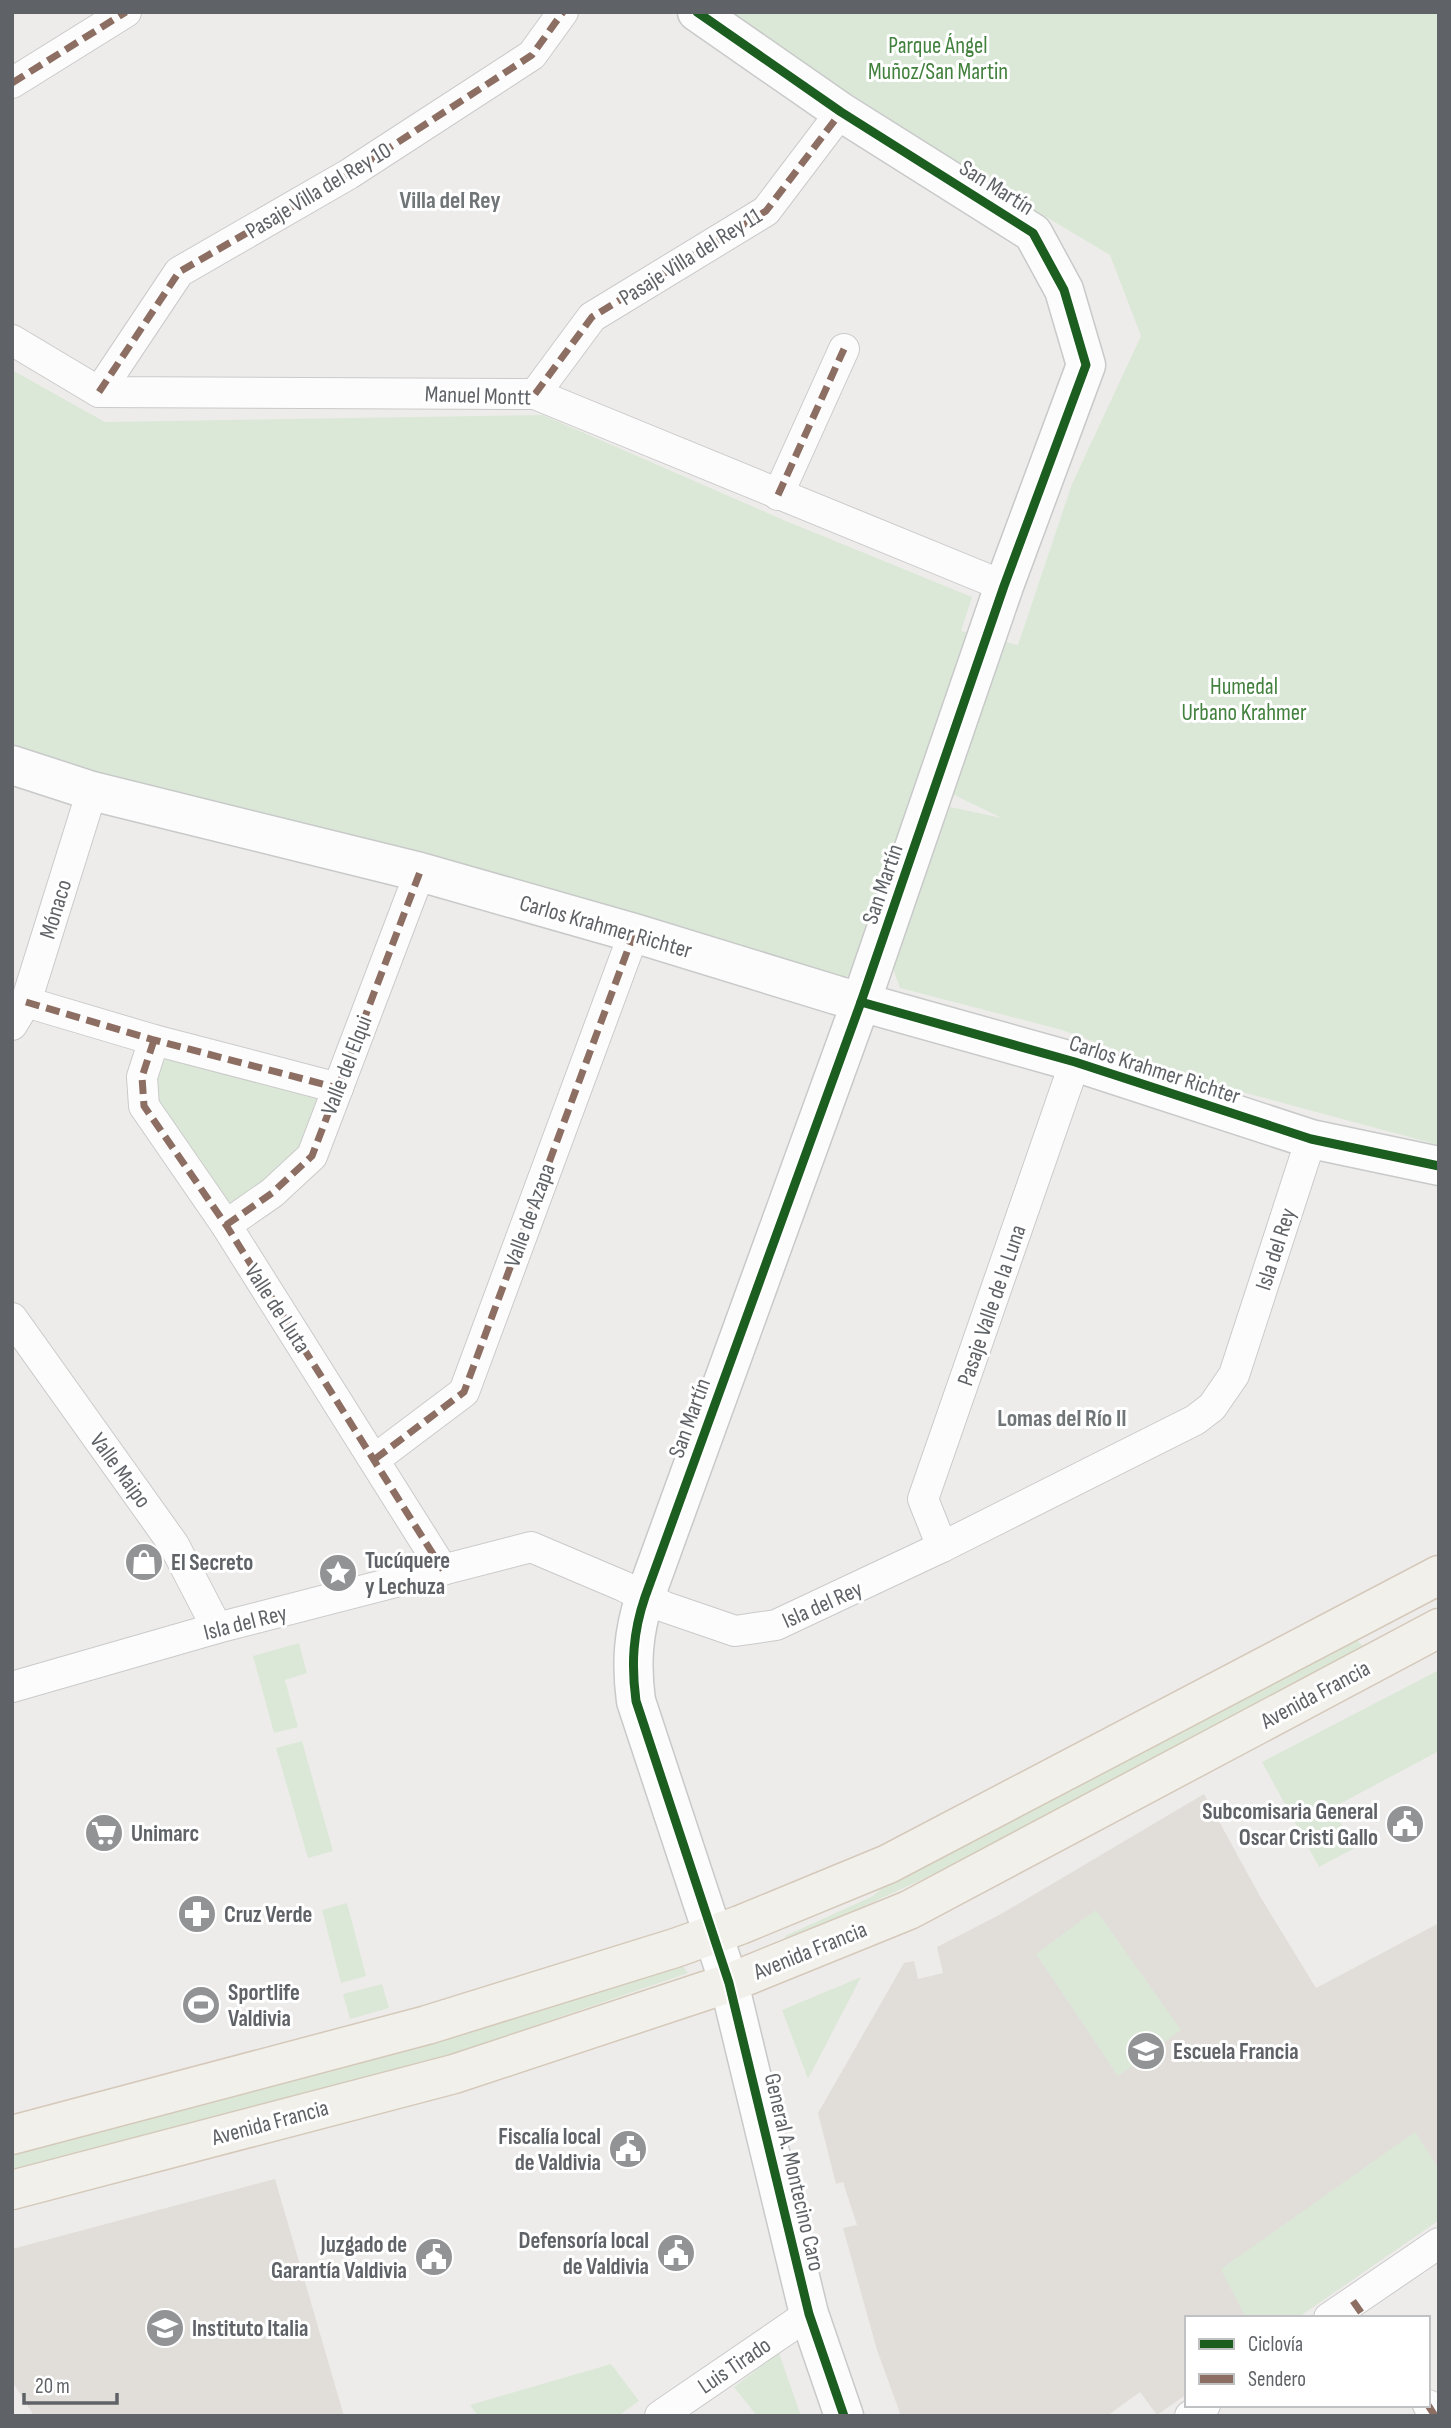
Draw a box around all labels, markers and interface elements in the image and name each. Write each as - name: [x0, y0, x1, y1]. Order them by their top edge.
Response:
- park label: Parque Ángel Muñoz/San Martin: [868, 32, 1008, 86]
- street label: Pasaje Villa del Rey 10: [241, 136, 396, 245]
- street label: San Martín: [954, 154, 1039, 222]
- district label: Villa del Rey: [400, 186, 500, 215]
- street label: Pasaje Villa del Rey 11: [614, 202, 767, 312]
- street label: Manuel Montt: [424, 380, 532, 412]
- park label: Humedal Urbano Krahmer: [1181, 673, 1307, 727]
- street label: San Martín: [856, 841, 910, 928]
- street label: Mónaco: [34, 876, 78, 942]
- street label: Carlos Krahmer Richter: [516, 889, 696, 965]
- street label: Valle del Elqui: [315, 1012, 379, 1119]
- street label: Carlos Krahmer Richter: [1066, 1029, 1244, 1111]
- street label: Valle de Azapa: [498, 1160, 562, 1271]
- street label: Isla del Rey: [1250, 1205, 1302, 1294]
- street label: Pasaje Valle de la Luna: [951, 1221, 1033, 1389]
- street label: Valle de Lluta: [238, 1259, 316, 1358]
- street label: San Martín: [663, 1375, 717, 1462]
- district label: Lomas del Río II: [997, 1404, 1127, 1433]
- street label: Valle Maipo: [84, 1428, 157, 1514]
- shop icon: El Secreto: [123, 1541, 165, 1583]
- place label: Tucúquere y Lechuza: [365, 1547, 450, 1601]
- place label: El Secreto: [171, 1549, 253, 1577]
- place icon: Tucúquere y Lechuza: [317, 1552, 359, 1594]
- street label: Isla del Rey: [778, 1575, 867, 1635]
- street label: Isla del Rey: [201, 1599, 290, 1647]
- street label: Avenida Francia: [1255, 1654, 1375, 1736]
- place label: Subcomisaria General Oscar Cristi Gallo: [1202, 1798, 1378, 1852]
- public building icon: Subcomisaria General Oscar Cristi Gallo: [1384, 1803, 1426, 1845]
- supermarket icon: Unimarc: [83, 1812, 125, 1854]
- place label: Unimarc: [131, 1820, 199, 1848]
- pharmacy icon: Cruz Verde: [176, 1893, 218, 1935]
- place label: Cruz Verde: [224, 1901, 312, 1929]
- street label: Avenida Francia: [749, 1916, 871, 1987]
- place label: Sportlife Valdivia: [228, 1979, 300, 2033]
- sports icon: Sportlife Valdivia: [180, 1984, 222, 2026]
- school or university icon: Escuela Francia: [1125, 2030, 1167, 2072]
- place label: Escuela Francia: [1173, 2038, 1299, 2066]
- street label: General A. Montecino Caro: [758, 2071, 830, 2274]
- street label: Avenida Francia: [208, 2094, 332, 2152]
- place label: Fiscalía local de Valdivia: [498, 2123, 601, 2177]
- public building icon: Fiscalía local de Valdivia: [607, 2128, 649, 2170]
- place label: Defensoría local de Valdivia: [518, 2227, 649, 2281]
- place label: Juzgado de Garantía Valdivia: [271, 2231, 407, 2285]
- public building icon: Defensoría local de Valdivia: [655, 2232, 697, 2274]
- public building icon: Juzgado de Garantía Valdivia: [413, 2236, 455, 2278]
- school or university icon: Instituto Italia: [144, 2307, 186, 2349]
- place label: Instituto Italia: [192, 2315, 308, 2343]
- legend: [1185, 2316, 1430, 2407]
- street label: Luis Tirado: [693, 2331, 776, 2400]
- text: Ciclovía: [1248, 2332, 1303, 2357]
- scale bar: [24, 2362, 117, 2406]
- text: Sendero: [1248, 2367, 1306, 2392]
- text: 20 m: [35, 2374, 70, 2399]

